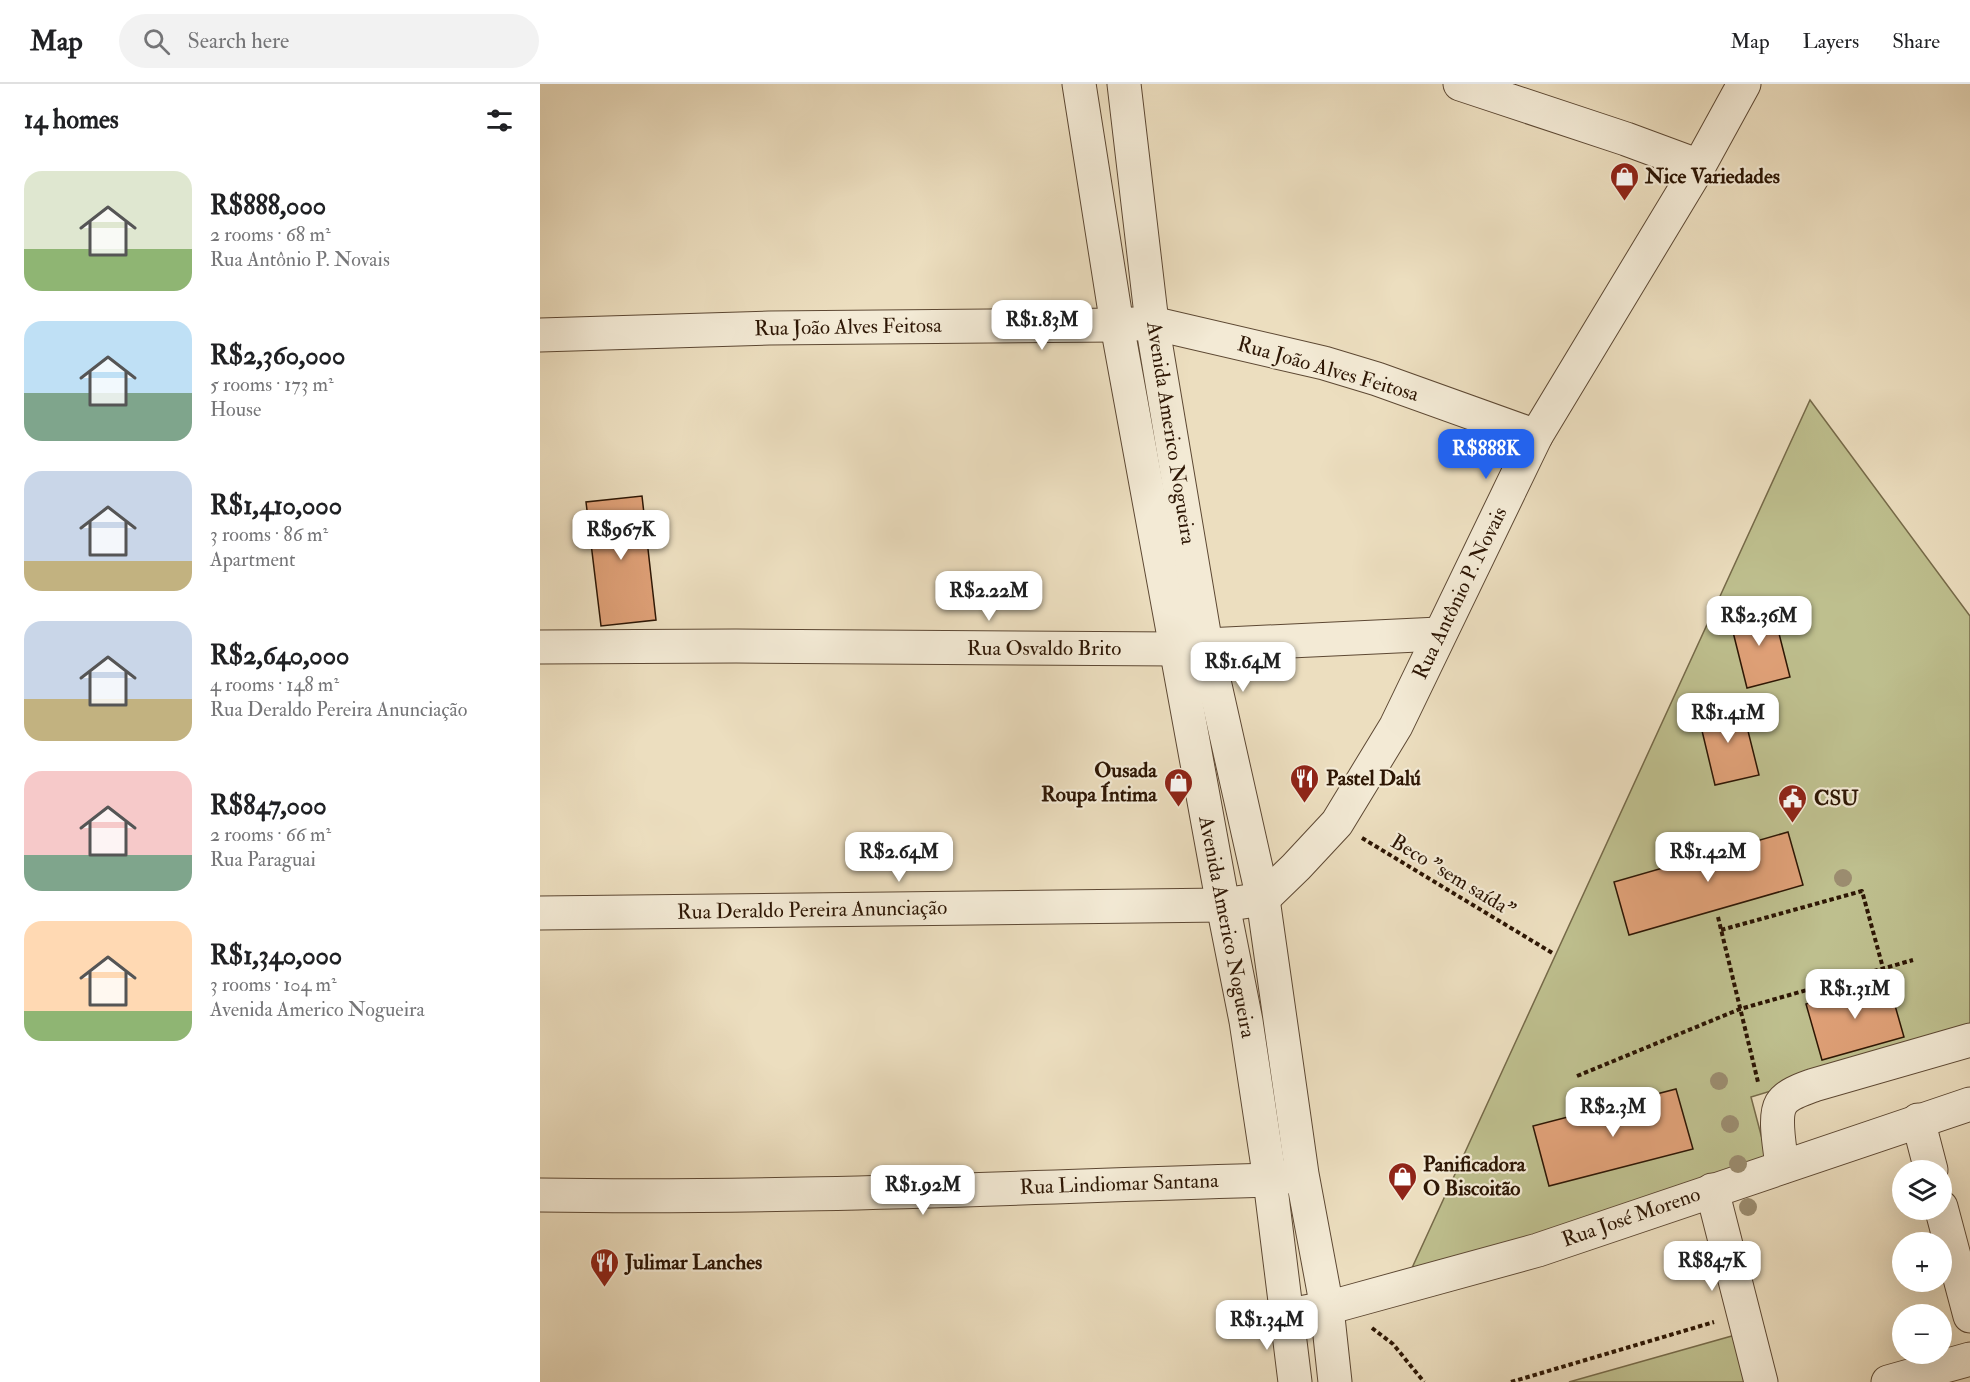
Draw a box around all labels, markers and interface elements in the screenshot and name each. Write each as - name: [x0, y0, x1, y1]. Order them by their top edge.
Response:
- search box: [119, 14, 539, 68]
- text: Map: [30, 24, 83, 59]
- icon: search: [140, 25, 173, 58]
- text: Search here: [188, 27, 289, 55]
- text: Map: [1730, 28, 1770, 55]
- text: Layers: [1803, 28, 1859, 55]
- text: Share: [1892, 28, 1940, 55]
- text: 14 homes: [24, 104, 119, 136]
- icon: filters: [483, 104, 516, 137]
- shop icon: Nice Variedades: [1608, 160, 1640, 202]
- place label: Nice Variedades: [1644, 163, 1780, 190]
- text: R$888,000: [210, 190, 326, 222]
- icon: home: [72, 195, 144, 267]
- text: 2 rooms · 68 m²: [210, 222, 331, 247]
- text: Rua Antônio P. Novais: [210, 247, 390, 272]
- pin: R$1.83M: [987, 300, 1097, 351]
- text: R$1.83M: [1005, 307, 1079, 332]
- street label: Rua João Alves Feitosa: [754, 312, 942, 342]
- street label: Avenida Americo Nogueira: [1140, 319, 1202, 547]
- street label: Rua João Alves Feitosa: [1234, 330, 1422, 408]
- text: R$2,360,000: [210, 340, 345, 372]
- icon: home: [72, 345, 144, 417]
- text: 5 rooms · 173 m²: [210, 372, 334, 397]
- text: House: [210, 397, 261, 422]
- pin: R$888K: [1437, 429, 1535, 480]
- text: R$888K: [1452, 436, 1520, 461]
- text: R$1,410,000: [210, 490, 342, 522]
- icon: home: [72, 495, 144, 567]
- street label: Rua Antônio P. Novais: [1406, 502, 1514, 684]
- pin: R$967K: [572, 510, 670, 561]
- text: R$967K: [586, 517, 656, 542]
- text: 3 rooms · 86 m²: [210, 522, 328, 547]
- text: Apartment: [210, 547, 295, 572]
- pin: R$2.22M: [934, 571, 1044, 622]
- text: R$2.22M: [949, 578, 1029, 603]
- pin: R$2.36M: [1704, 596, 1814, 647]
- text: R$2.36M: [1721, 603, 1797, 628]
- street label: Rua Osvaldo Brito: [967, 635, 1121, 662]
- text: R$2,640,000: [210, 640, 349, 672]
- pin: R$1.64M: [1188, 642, 1298, 693]
- icon: home: [72, 645, 144, 717]
- text: R$1.64M: [1205, 649, 1281, 674]
- text: 4 rooms · 148 m²: [210, 672, 339, 697]
- pin: R$1.41M: [1673, 693, 1783, 744]
- text: Rua Deraldo Pereira Anunciação: [210, 697, 467, 722]
- text: R$1.41M: [1691, 700, 1765, 725]
- place label: Ousada Roupa Íntima: [1041, 757, 1158, 808]
- restaurant icon: Pastel Dalú: [1289, 762, 1321, 804]
- place label: Pastel Dalú: [1326, 765, 1421, 792]
- shop icon: Ousada Roupa Íntima: [1162, 766, 1194, 808]
- public building icon: CSU: [1777, 782, 1809, 824]
- place label: CSU: [1814, 785, 1859, 812]
- text: R$847,000: [210, 790, 327, 822]
- icon: home: [72, 795, 144, 867]
- street label: Avenida Americo Nogueira: [1192, 813, 1262, 1041]
- text: 2 rooms · 66 m²: [210, 822, 331, 847]
- street label: Beco "sem saída": [1386, 828, 1520, 924]
- pin: R$2.64M: [844, 832, 954, 883]
- pin: R$1.42M: [1653, 832, 1763, 883]
- text: R$2.64M: [859, 839, 939, 864]
- text: R$1.42M: [1669, 839, 1747, 864]
- text: Rua Paraguai: [210, 847, 316, 872]
- street label: Rua Deraldo Pereira Anunciação: [677, 894, 947, 926]
- text: R$1,340,000: [210, 940, 342, 972]
- icon: home: [72, 945, 144, 1017]
- pin: R$1.31M: [1800, 969, 1910, 1020]
- text: 3 rooms · 104 m²: [210, 972, 337, 997]
- text: R$1.31M: [1820, 976, 1890, 1001]
- text: Avenida Americo Nogueira: [210, 997, 425, 1022]
- pin: R$2.3M: [1564, 1087, 1662, 1138]
- text: R$2.3M: [1580, 1094, 1646, 1119]
- place label: Panificadora O Biscoitão: [1423, 1151, 1527, 1202]
- shop icon: Panificadora O Biscoitão: [1386, 1160, 1418, 1202]
- map controls: [1892, 1160, 1952, 1364]
- button: layers: [1892, 1160, 1952, 1220]
- pin: R$1.92M: [868, 1165, 978, 1216]
- street label: Rua Lindiomar Santana: [1019, 1167, 1219, 1201]
- text: R$1.92M: [885, 1172, 961, 1197]
- street label: Rua José Moreno: [1558, 1181, 1704, 1253]
- button: +: [1892, 1232, 1952, 1292]
- pin: R$847K: [1663, 1241, 1761, 1292]
- restaurant icon: Julimar Lanches: [588, 1246, 620, 1288]
- text: R$847K: [1678, 1248, 1746, 1273]
- place label: Julimar Lanches: [624, 1249, 762, 1276]
- pin: R$1.34M: [1212, 1300, 1322, 1351]
- button: −: [1892, 1304, 1952, 1364]
- text: R$1.34M: [1230, 1307, 1304, 1332]

